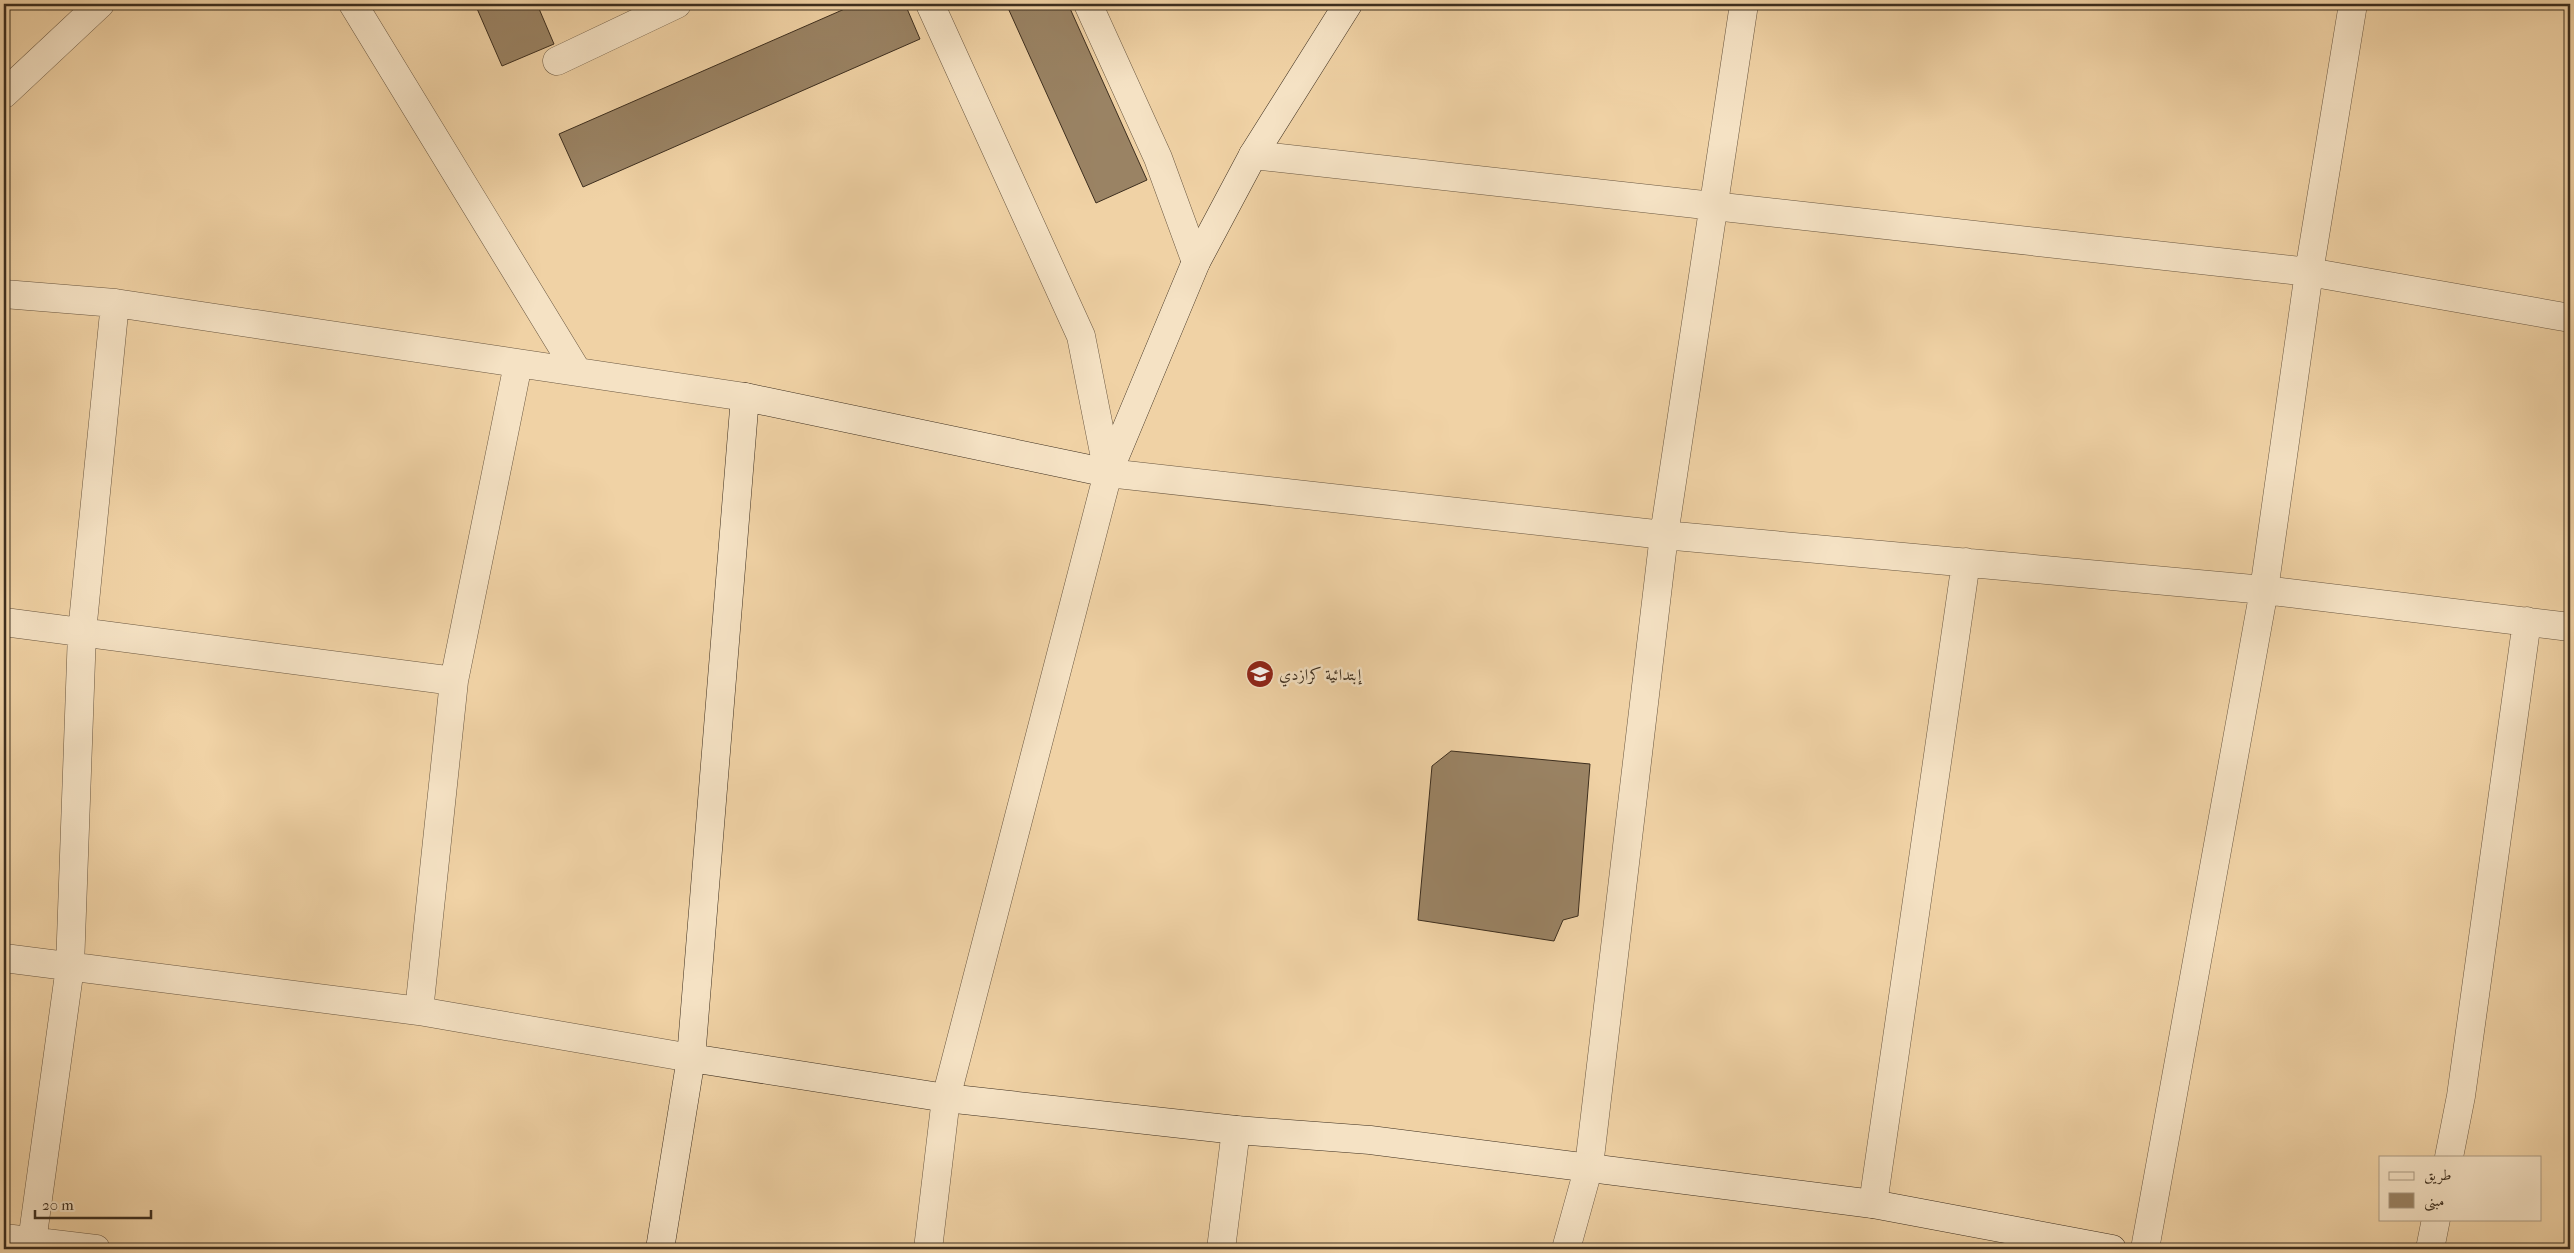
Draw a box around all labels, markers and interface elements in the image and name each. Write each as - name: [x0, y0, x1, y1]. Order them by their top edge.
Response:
- school or university icon: إبتدائية كرازدي: [1245, 659, 1275, 689]
- place label: إبتدائية كرازدي: [1279, 665, 1363, 687]
- legend: [2379, 1156, 2542, 1220]
- text: طريق: [2424, 1166, 2451, 1185]
- scale bar: [35, 1188, 151, 1220]
- text: مبنى: [2424, 1192, 2444, 1212]
- text: 20 m: [42, 1196, 74, 1214]

